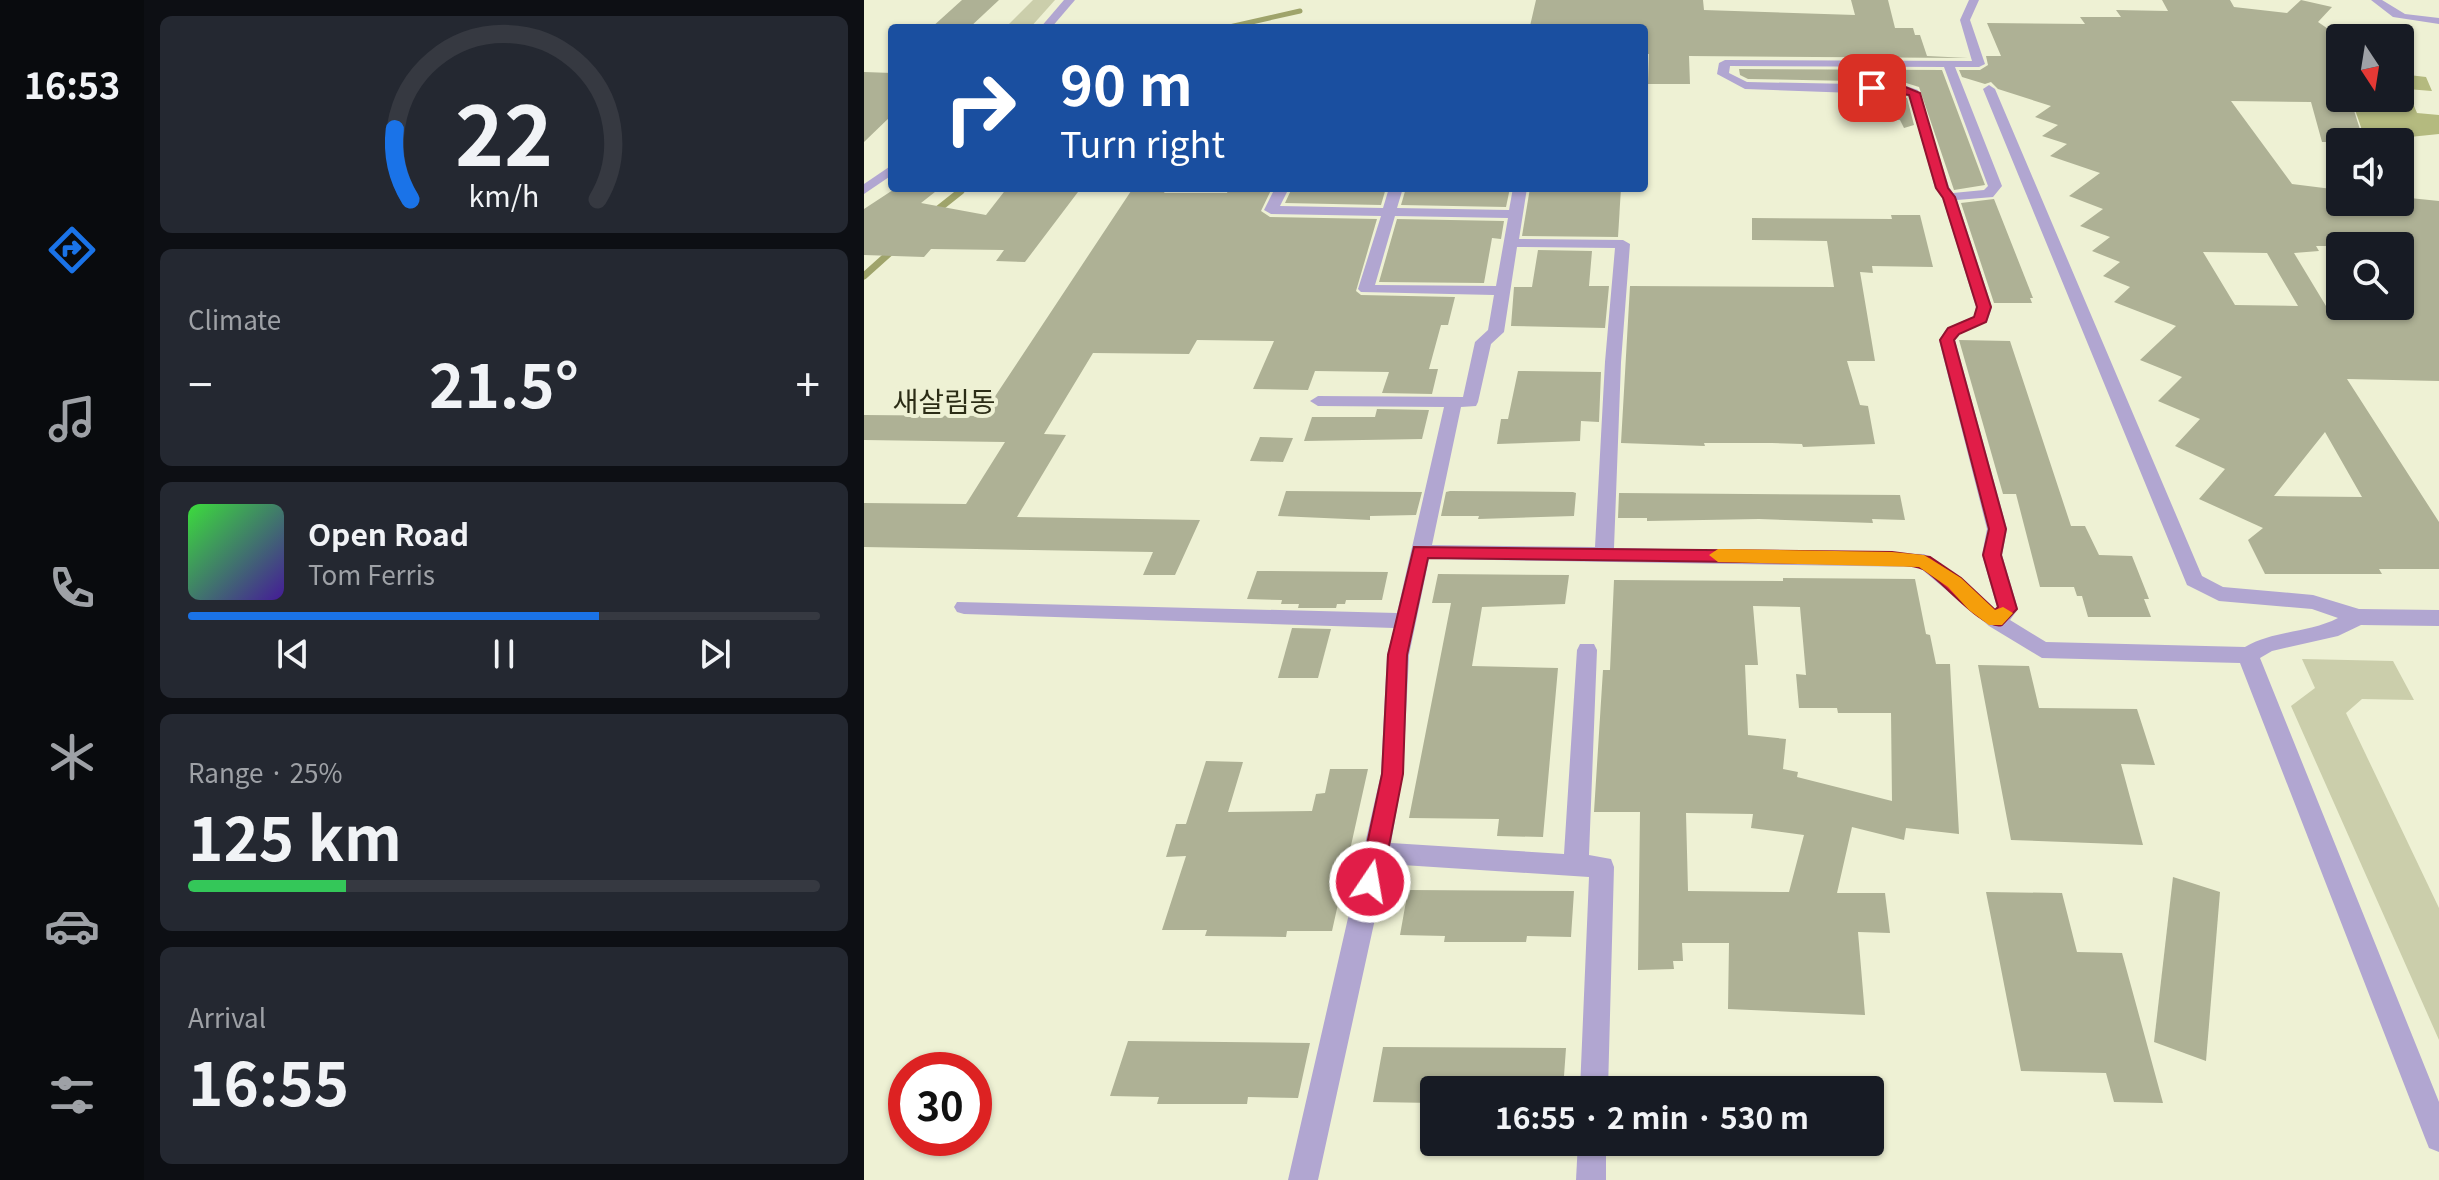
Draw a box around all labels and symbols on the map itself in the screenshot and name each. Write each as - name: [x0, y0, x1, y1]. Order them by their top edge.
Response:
- north arrow: [2326, 24, 2414, 112]
- pin: [1838, 54, 1906, 122]
- district label: 새살림동: [892, 380, 996, 420]
- position arrow: [1328, 840, 1412, 924]
- speed limit sign: 30: [888, 1052, 992, 1156]

